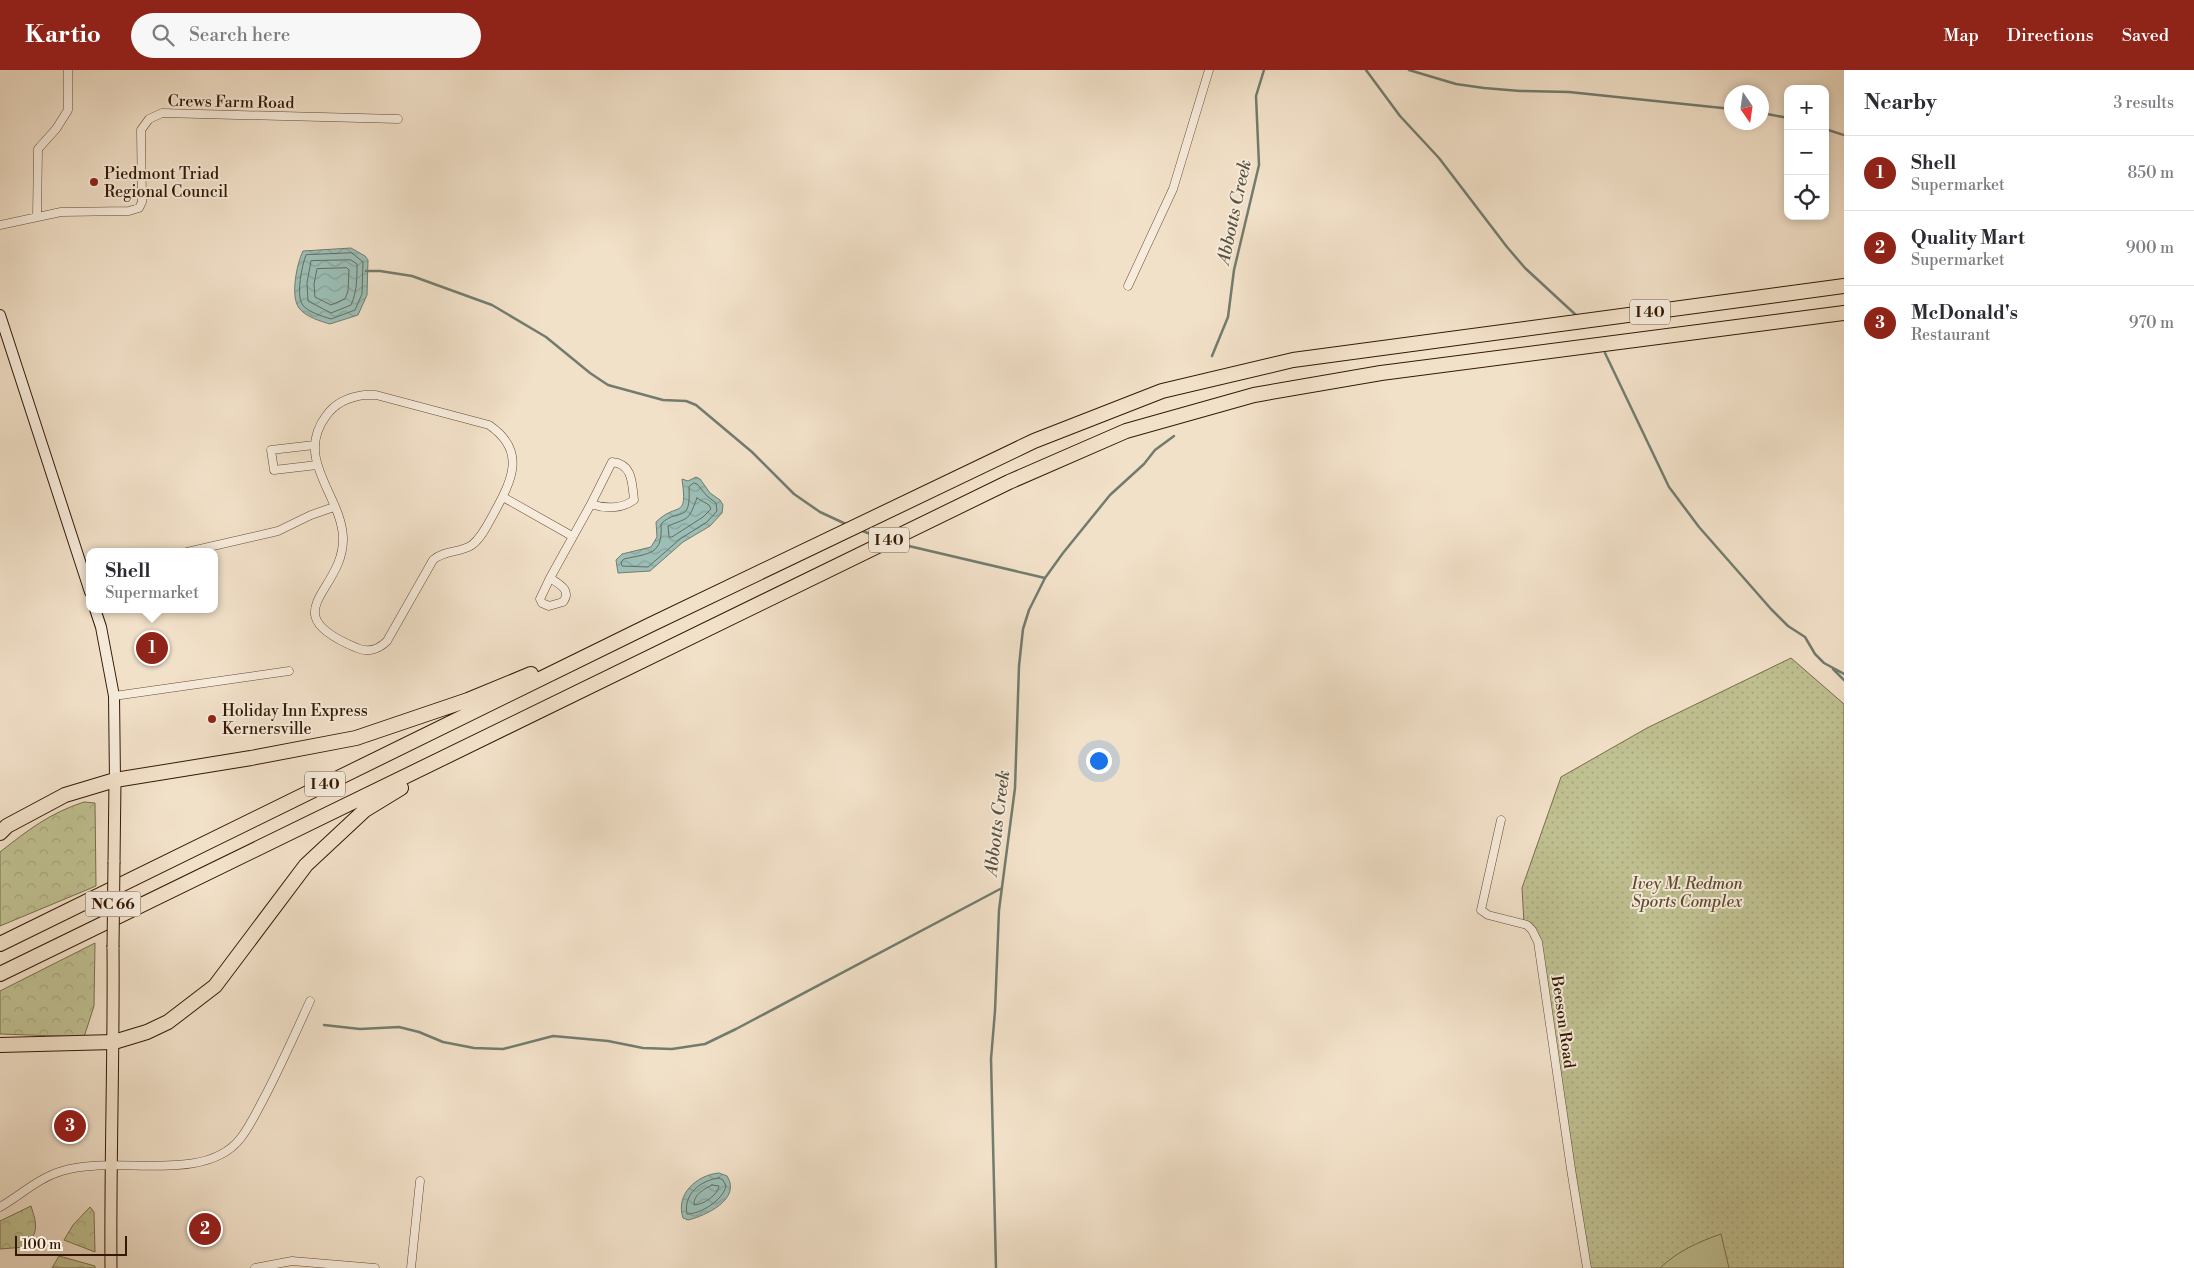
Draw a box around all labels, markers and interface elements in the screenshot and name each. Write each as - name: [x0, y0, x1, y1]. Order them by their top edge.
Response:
- search box: [131, 13, 481, 58]
- text: Kartio: [25, 20, 101, 50]
- icon: search: [149, 21, 177, 49]
- text: Search here: [189, 23, 290, 47]
- text: Map: [1943, 24, 1979, 47]
- text: Directions: [2007, 24, 2094, 47]
- text: Saved: [2122, 24, 2169, 47]
- north arrow: [1724, 85, 1769, 130]
- map controls: [1784, 85, 1829, 220]
- button: +: [1784, 85, 1829, 130]
- text: Nearby: [1864, 90, 1937, 116]
- street label: Crews Farm Road: [167, 91, 294, 113]
- text: 3 results: [2113, 93, 2174, 113]
- button: −: [1784, 130, 1829, 175]
- text: Shell: [1911, 151, 1956, 175]
- water label: Abbotts Creek: [1212, 158, 1257, 268]
- text: 1: [1876, 163, 1884, 183]
- text: 850 m: [2127, 163, 2174, 183]
- place label: Piedmont Triad Regional Council: [104, 164, 228, 202]
- button: locate: [1784, 175, 1829, 220]
- text: Supermarket: [1911, 175, 2005, 195]
- marker: Piedmont Triad Regional Council: [88, 176, 100, 188]
- text: Quality Mart: [1911, 226, 2025, 250]
- text: 2: [1875, 238, 1885, 258]
- text: 900 m: [2126, 238, 2174, 258]
- text: Supermarket: [1911, 250, 2005, 270]
- road number: I 40: [1630, 300, 1670, 324]
- text: McDonald's: [1911, 301, 2018, 325]
- text: 3: [1875, 313, 1885, 333]
- text: 970 m: [2129, 313, 2174, 333]
- text: Restaurant: [1911, 325, 1990, 345]
- road number: I 40: [869, 528, 909, 552]
- popup: [86, 548, 218, 613]
- text: Shell: [105, 559, 150, 583]
- text: Supermarket: [105, 583, 199, 603]
- pin: 1: [136, 629, 168, 667]
- place label: Holiday Inn Express Kernersville: [222, 701, 368, 739]
- marker: Holiday Inn Express Kernersville: [206, 713, 218, 725]
- your location: [1086, 748, 1112, 774]
- water label: Abbotts Creek: [979, 769, 1015, 879]
- road number: I 40: [305, 772, 345, 796]
- park label: Ivey M. Redmon Sports Complex: [1630, 874, 1744, 912]
- road number: NC 66: [86, 892, 140, 916]
- street label: Beeson Road: [1546, 974, 1579, 1070]
- pin: 3: [54, 1107, 86, 1145]
- pin: 2: [189, 1210, 221, 1248]
- scale bar: [15, 1233, 128, 1256]
- text: 100 m: [22, 1236, 61, 1254]

